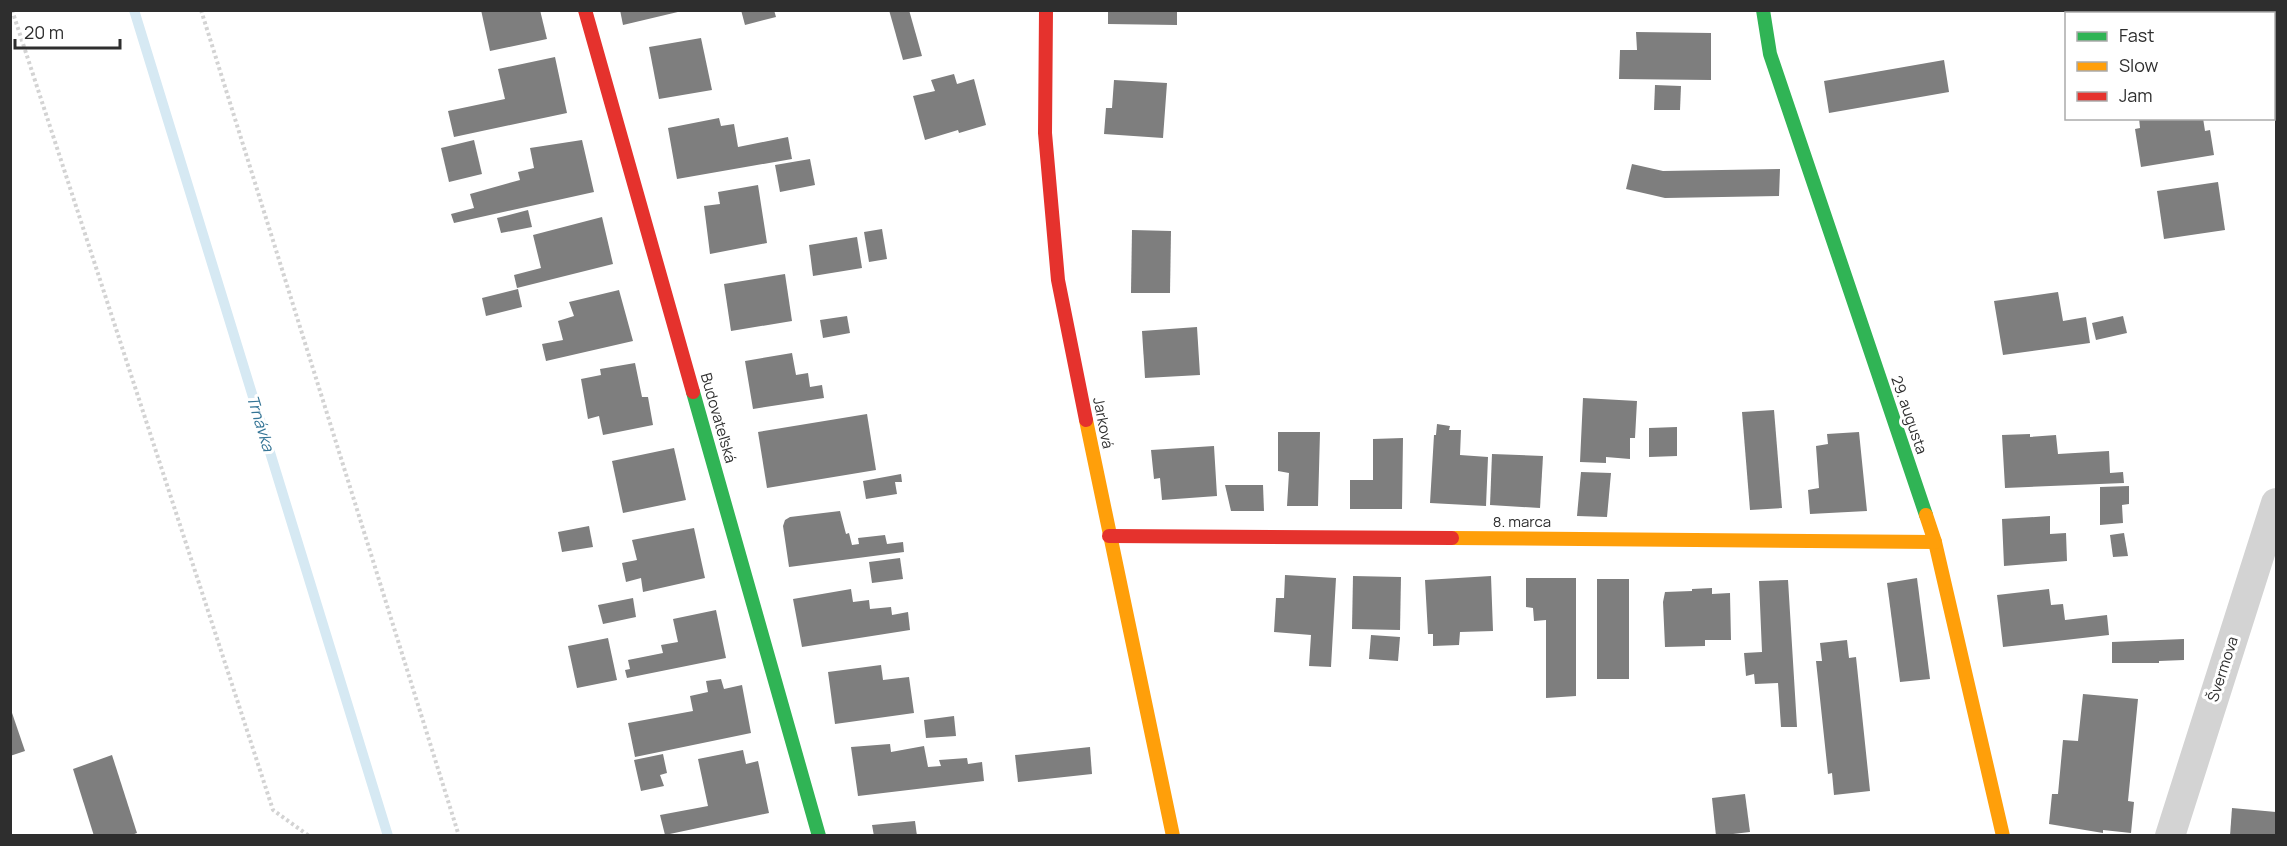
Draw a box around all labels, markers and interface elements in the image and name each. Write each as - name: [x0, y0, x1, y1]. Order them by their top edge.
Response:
- scale bar: [15, 12, 120, 50]
- legend: [2065, 12, 2275, 120]
- text: 20 m: [24, 20, 64, 44]
- text: Fast: [2119, 23, 2154, 47]
- text: Slow: [2119, 53, 2159, 77]
- text: Jam: [2119, 83, 2153, 107]
- street label: Budovateľská: [696, 370, 741, 465]
- street label: 29. augusta: [1886, 373, 1933, 457]
- water label: Trnávka: [242, 392, 280, 455]
- street label: Jarková: [1088, 395, 1119, 450]
- street label: 8. marca: [1493, 511, 1551, 532]
- street label: Švermova: [2202, 634, 2243, 704]

